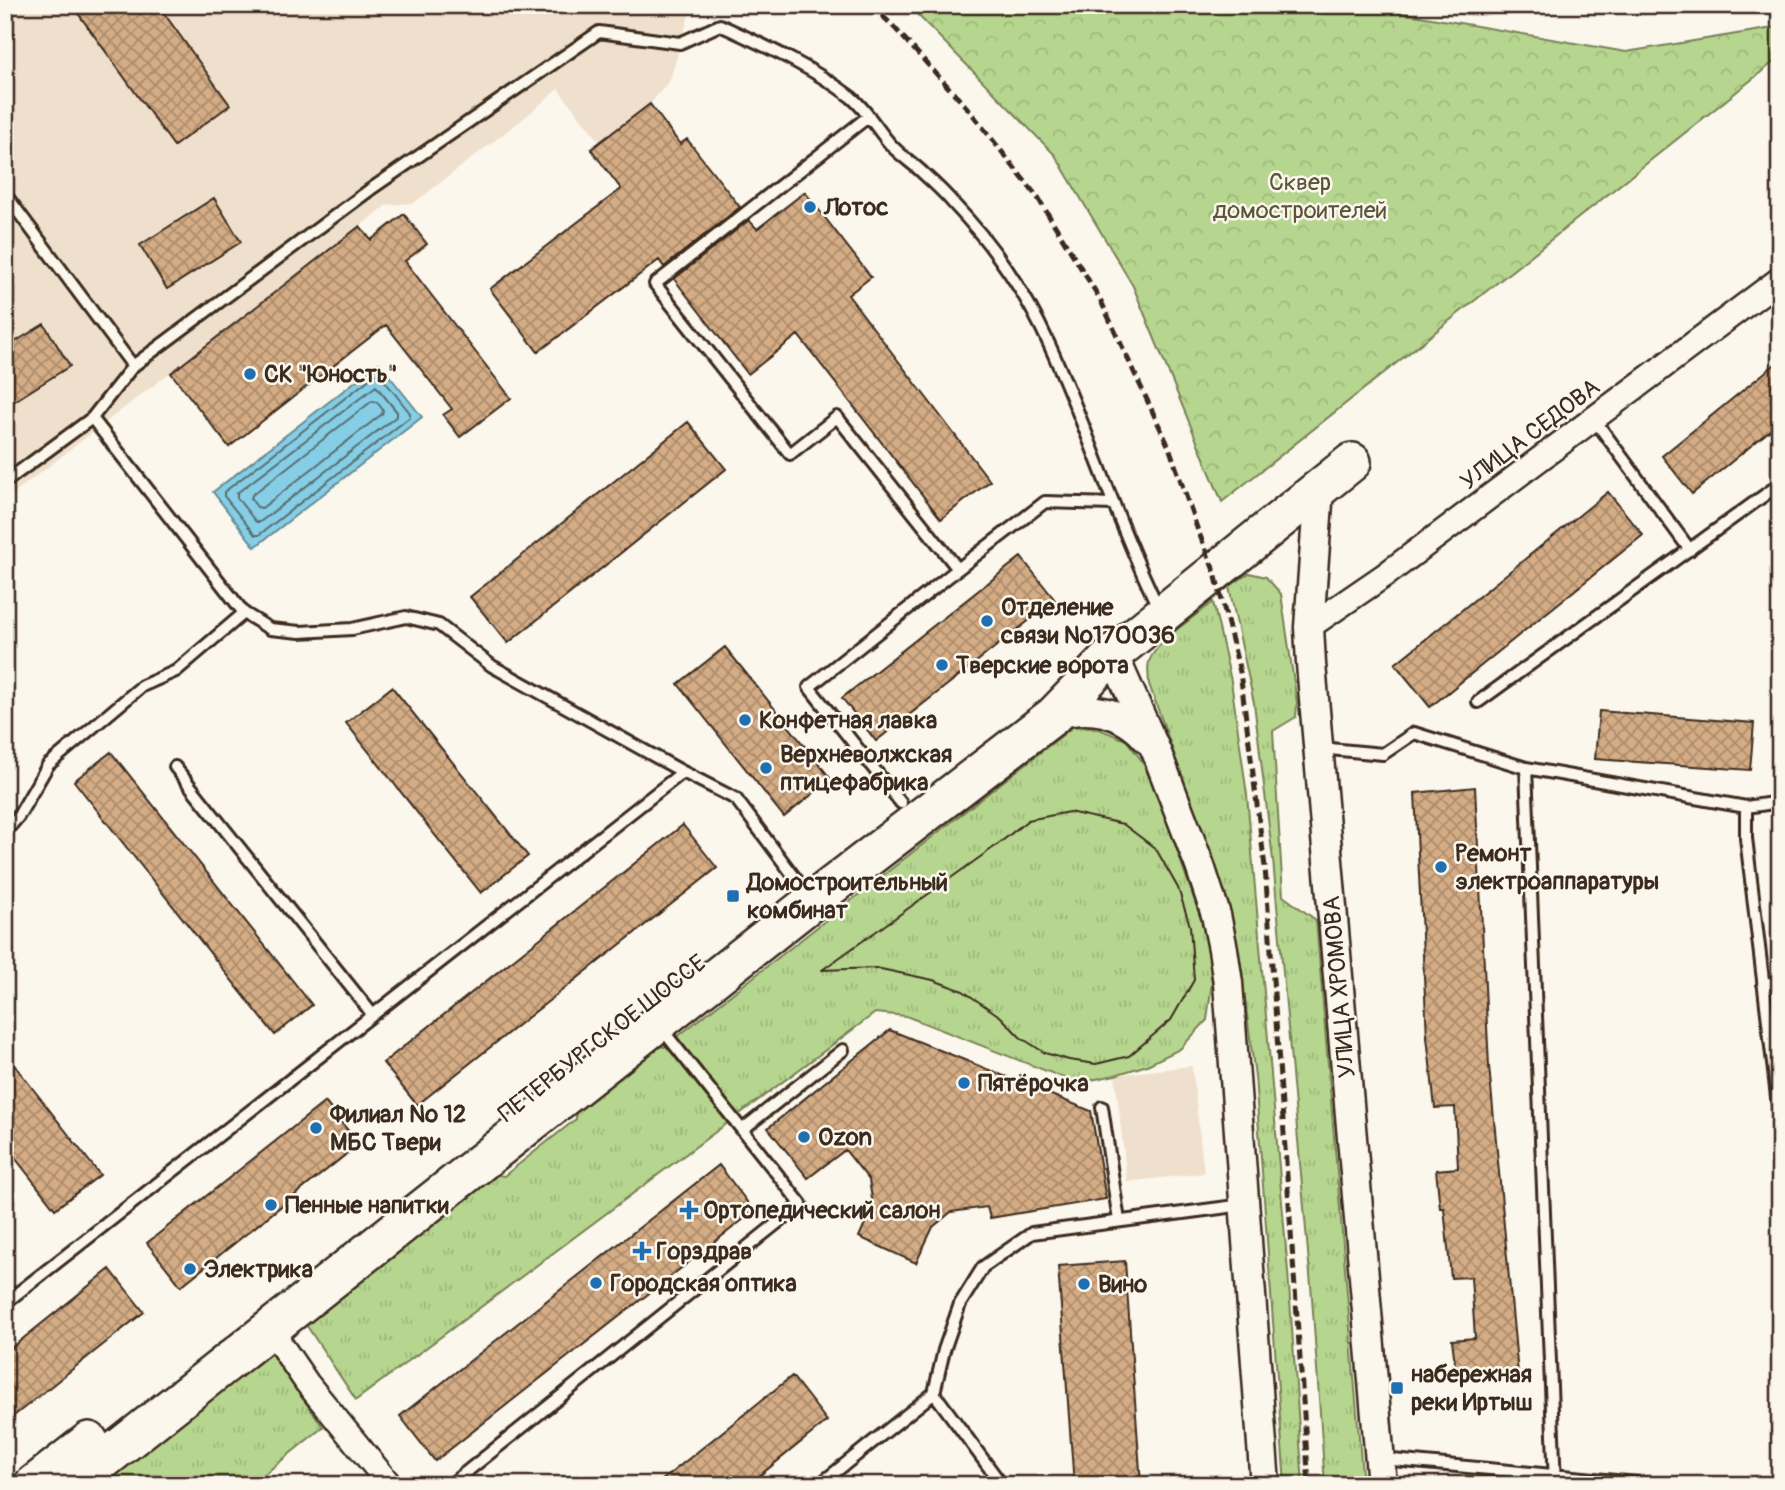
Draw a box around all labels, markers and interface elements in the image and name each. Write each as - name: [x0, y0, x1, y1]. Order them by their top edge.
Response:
- park label: Сквер домостроителей: [1213, 168, 1387, 225]
- place label: Лотос: [823, 193, 888, 222]
- marker: Лотос: [802, 199, 818, 215]
- place label: СК "Юность": [264, 360, 398, 389]
- marker: СК "Юность": [242, 366, 258, 382]
- street label: УЛИЦА СЕДОВА: [1455, 373, 1606, 496]
- place label: Отделение связи №170036: [1000, 593, 1175, 650]
- marker: Отделение связи №170036: [979, 613, 995, 629]
- place label: Тверские ворота: [955, 651, 1129, 680]
- marker: Тверские ворота: [934, 657, 950, 673]
- place label: Конфетная лавка: [759, 706, 937, 735]
- marker: Конфетная лавка: [737, 712, 753, 728]
- place label: Верхневолжская птицефабрика: [780, 740, 952, 797]
- marker: Верхневолжская птицефабрика: [758, 760, 774, 776]
- place label: Ремонт электроаппаратуры: [1455, 839, 1659, 896]
- marker: Ремонт электроаппаратуры: [1433, 859, 1449, 875]
- place label: Домостроительный комбинат: [745, 868, 948, 925]
- marker: Домостроительный комбинат: [725, 888, 741, 904]
- street label: УЛИЦА ХРОМОВА: [1317, 895, 1362, 1079]
- street label: ПЕТЕРБУРГСКОЕ ШОССЕ: [493, 948, 712, 1128]
- place label: Пятёрочка: [978, 1069, 1089, 1098]
- marker: Пятёрочка: [956, 1075, 972, 1091]
- place label: Филиал № 12 МБС Твери: [329, 1100, 466, 1157]
- marker: Филиал № 12 МБС Твери: [308, 1120, 324, 1136]
- place label: Ozon: [818, 1123, 872, 1152]
- marker: Ozon: [796, 1129, 812, 1145]
- place label: Пенные напитки: [285, 1191, 449, 1220]
- place label: Ортопедический салон: [703, 1196, 940, 1225]
- marker: Пенные напитки: [263, 1197, 279, 1213]
- marker: Ортопедический салон: [681, 1202, 697, 1218]
- place label: Горздрав: [656, 1237, 752, 1266]
- marker: Горздрав: [634, 1243, 650, 1259]
- place label: Электрика: [204, 1255, 313, 1284]
- marker: Электрика: [182, 1261, 198, 1277]
- place label: Городская оптика: [610, 1269, 797, 1298]
- place label: Вино: [1098, 1270, 1147, 1299]
- marker: Городская оптика: [588, 1275, 604, 1291]
- marker: Вино: [1076, 1276, 1092, 1292]
- place label: набережная реки Иртыш: [1411, 1360, 1533, 1417]
- marker: набережная реки Иртыш: [1389, 1380, 1405, 1396]

